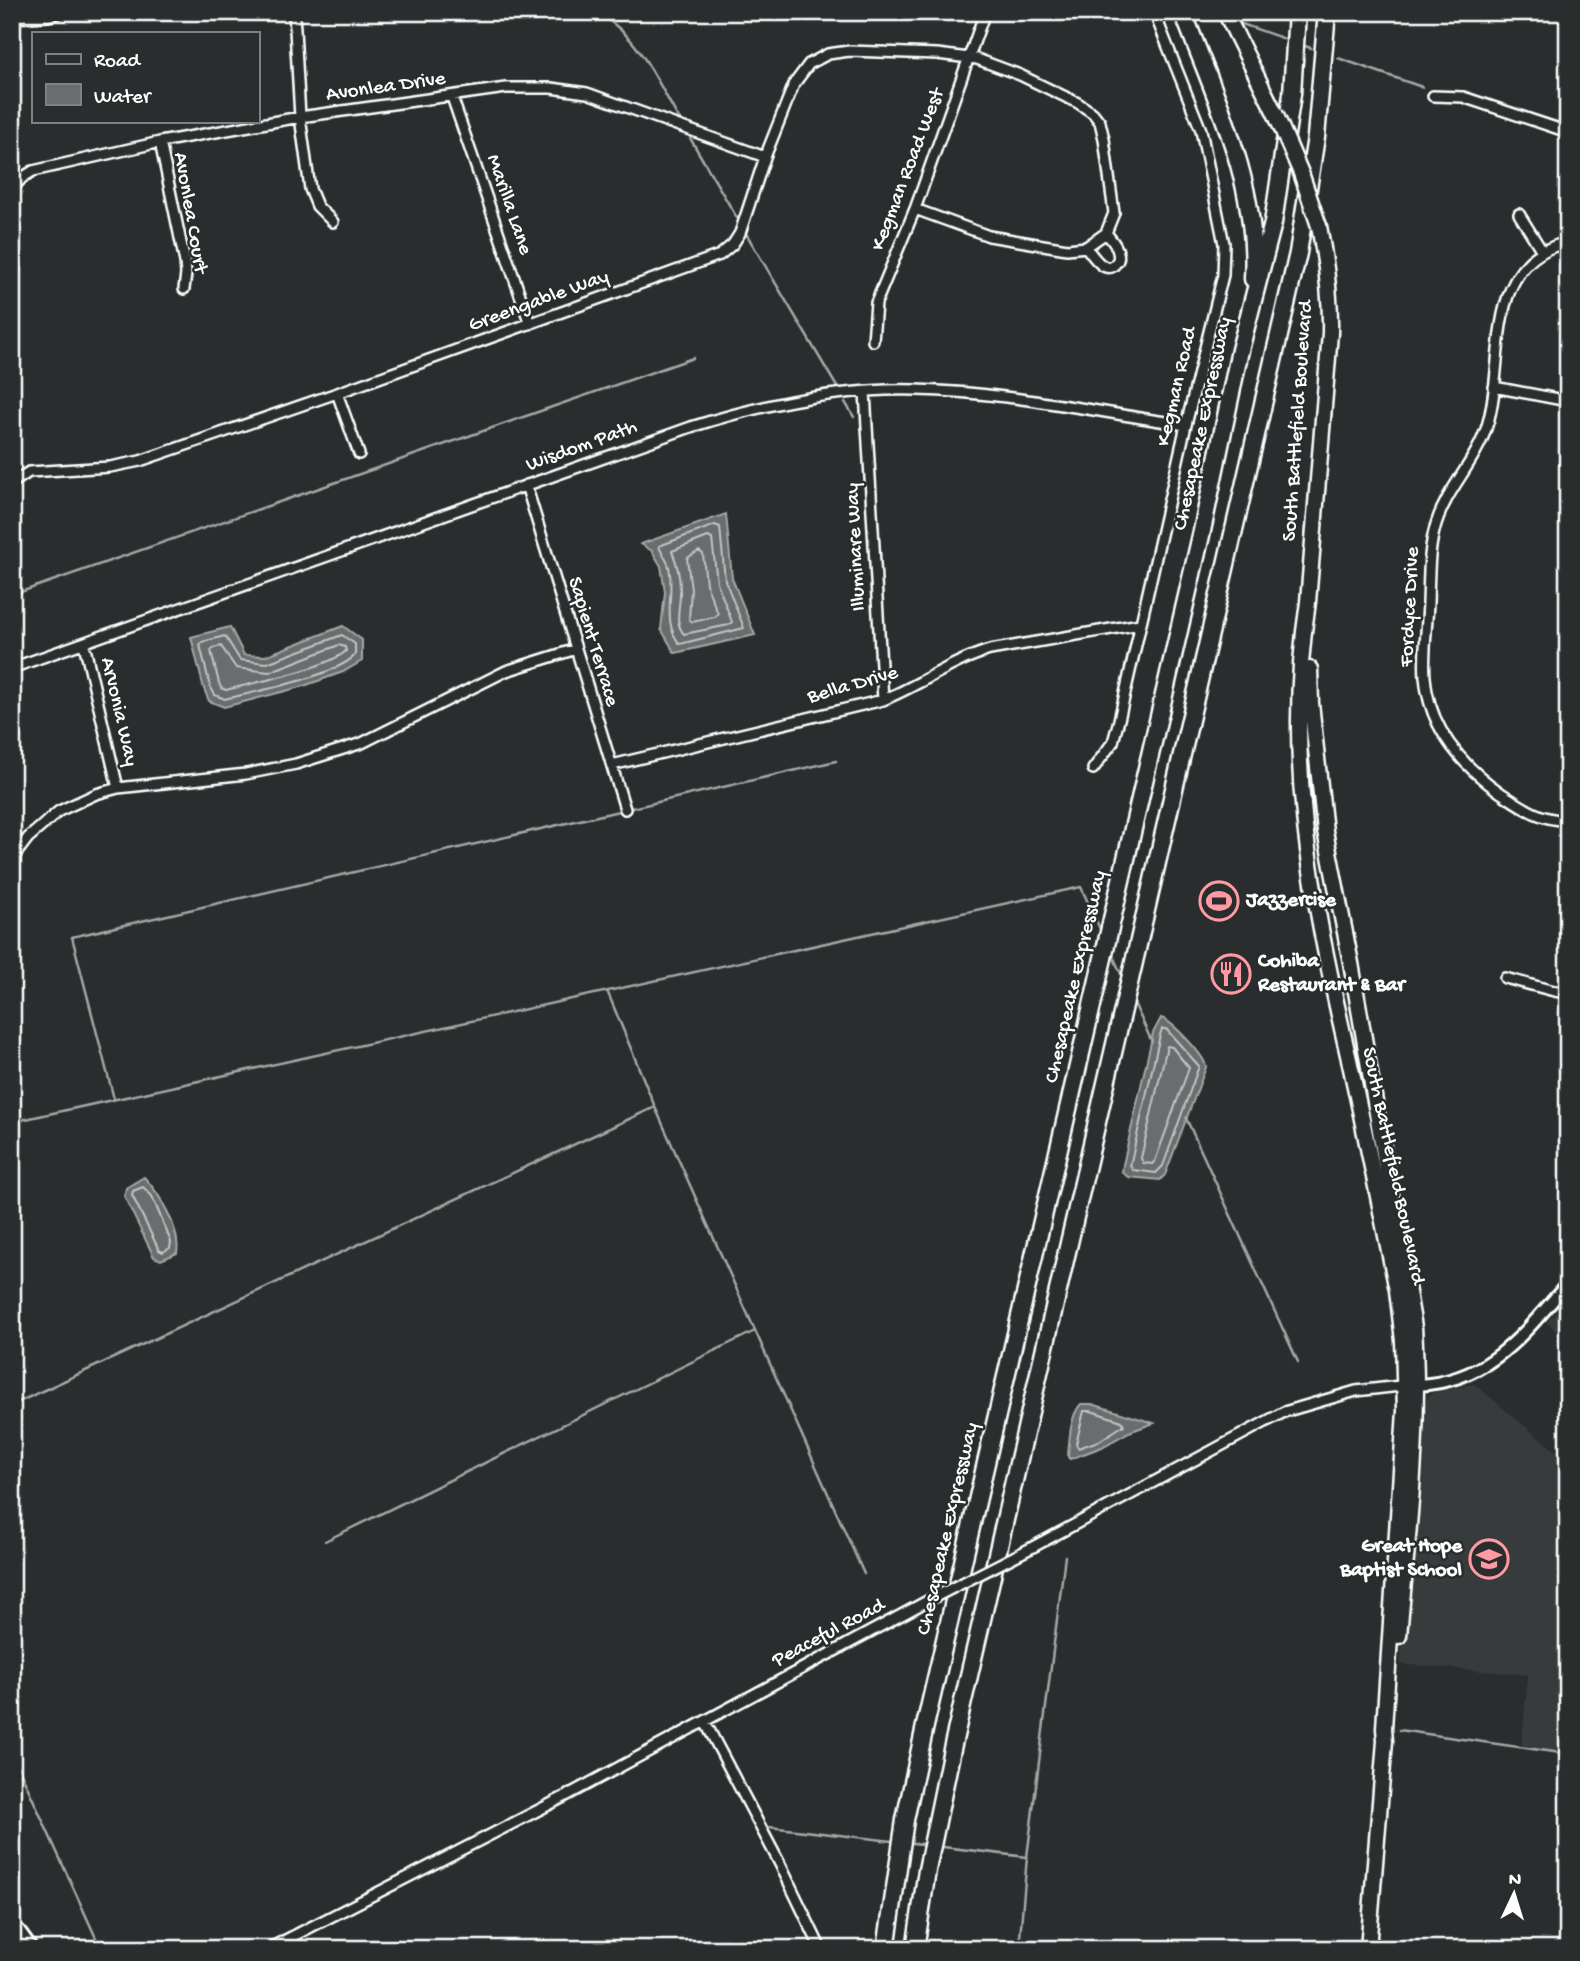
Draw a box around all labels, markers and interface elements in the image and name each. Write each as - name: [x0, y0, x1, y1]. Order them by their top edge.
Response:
- legend: [32, 32, 259, 122]
- text: Road: [94, 50, 142, 75]
- street label: Avonlea Drive: [325, 67, 448, 109]
- street label: Kegman Road West: [867, 83, 952, 255]
- text: Water: [94, 86, 152, 111]
- street label: Avonlea Court: [166, 150, 212, 278]
- street label: Marilla Lane: [479, 152, 537, 259]
- street label: Greengable Way: [466, 265, 612, 339]
- street label: South Battlefield Boulevard: [1278, 298, 1320, 542]
- street label: Chesapeake Expressway: [1169, 315, 1239, 533]
- street label: Kegman Road: [1152, 323, 1204, 449]
- street label: Wisdom Path: [523, 415, 641, 479]
- street label: Illuminare Way: [841, 482, 873, 612]
- street label: Fordyce Drive: [1395, 545, 1427, 669]
- street label: Sapient Terrace: [560, 574, 624, 711]
- street label: Arvonia Way: [93, 655, 143, 769]
- street label: Bella Drive: [804, 661, 902, 711]
- street label: Chesapeake Expressway: [1040, 868, 1114, 1086]
- sports icon: Jazzercise: [1198, 880, 1240, 922]
- place label: Jazzercise: [1245, 889, 1337, 914]
- place label: Cohiba Restaurant & Bar: [1257, 950, 1407, 999]
- restaurant icon: Cohiba Restaurant & Bar: [1210, 953, 1252, 995]
- street label: South Battlefield Boulevard: [1355, 1045, 1430, 1288]
- street label: Chesapeake Expressway: [912, 1420, 986, 1638]
- place label: Great Hope Baptist School: [1339, 1535, 1463, 1584]
- school or university icon: Great Hope Baptist School: [1468, 1538, 1510, 1580]
- street label: Peaceful Road: [768, 1593, 891, 1675]
- north arrow: [1478, 1860, 1548, 1930]
- text: N: [1508, 1869, 1522, 1892]

